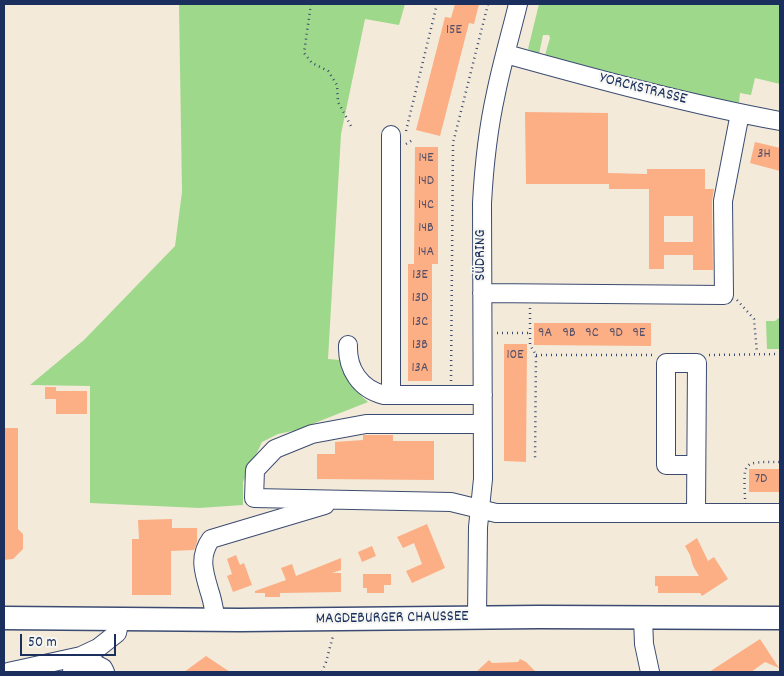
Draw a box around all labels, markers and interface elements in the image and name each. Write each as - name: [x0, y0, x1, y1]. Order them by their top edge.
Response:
- house number: 15E: [446, 23, 462, 39]
- street label: YORCKSTRASSE: [597, 70, 689, 110]
- house number: 3H: [757, 147, 771, 163]
- house number: 14E: [418, 151, 434, 167]
- house number: 14D: [418, 174, 434, 190]
- house number: 14C: [418, 198, 434, 214]
- house number: 14B: [418, 221, 434, 237]
- street label: SÜDRING: [472, 229, 492, 281]
- house number: 14A: [418, 245, 434, 261]
- house number: 13E: [412, 268, 428, 284]
- house number: 13D: [412, 291, 428, 307]
- house number: 13C: [412, 315, 428, 331]
- house number: 9A: [538, 326, 552, 342]
- house number: 9B: [562, 326, 576, 342]
- house number: 9C: [585, 326, 599, 342]
- house number: 9D: [609, 326, 623, 342]
- house number: 9E: [633, 326, 645, 342]
- house number: 13B: [412, 338, 428, 354]
- house number: 10E: [506, 348, 524, 364]
- house number: 13A: [412, 361, 428, 377]
- house number: 7D: [755, 472, 767, 488]
- street label: MAGDEBURGER CHAUSSEE: [315, 608, 469, 630]
- scale bar: [22, 624, 119, 656]
- text: 50 m: [28, 632, 57, 654]

